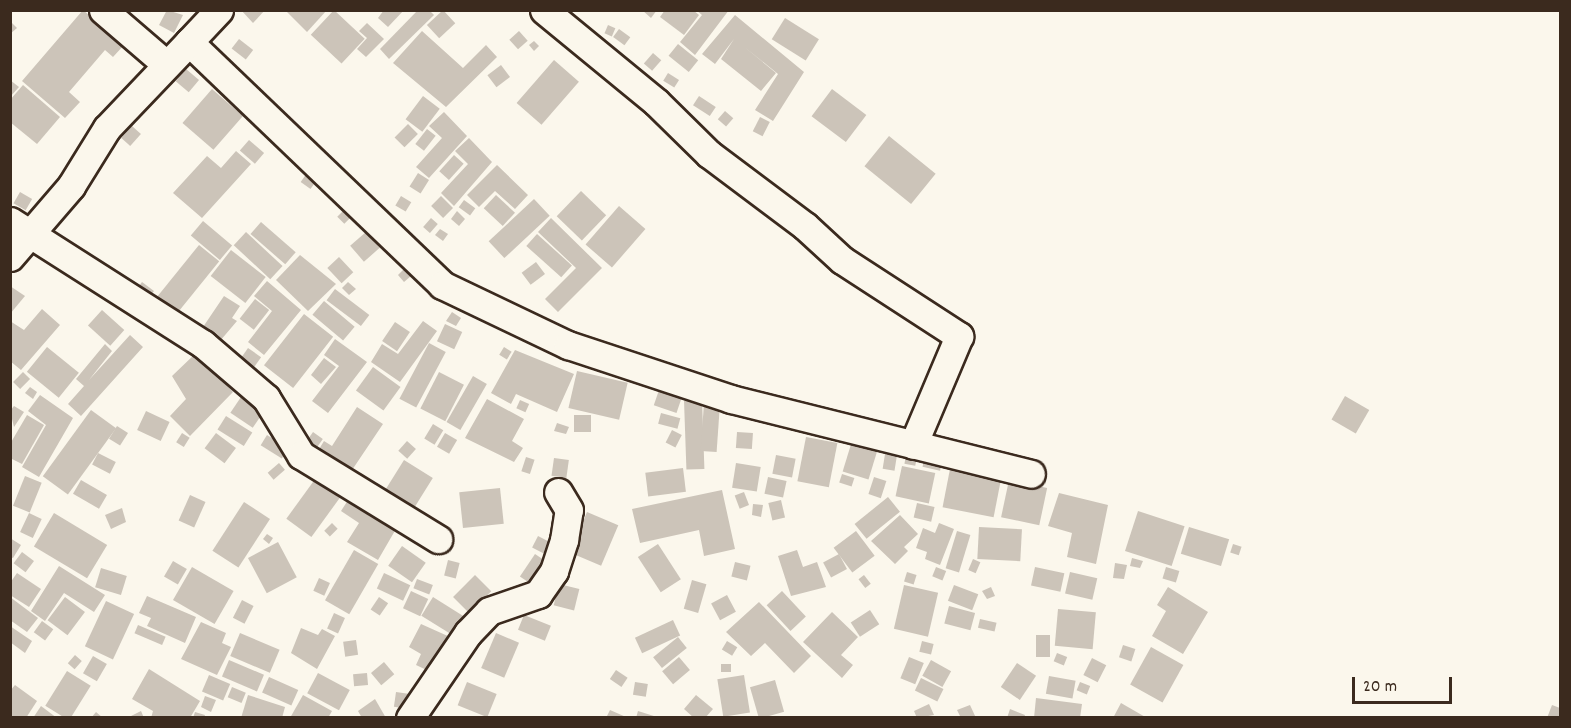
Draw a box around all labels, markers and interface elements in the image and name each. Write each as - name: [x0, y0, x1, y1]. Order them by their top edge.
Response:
- scale bar: [1355, 665, 1456, 703]
- text: 20 m: [1363, 675, 1397, 700]

